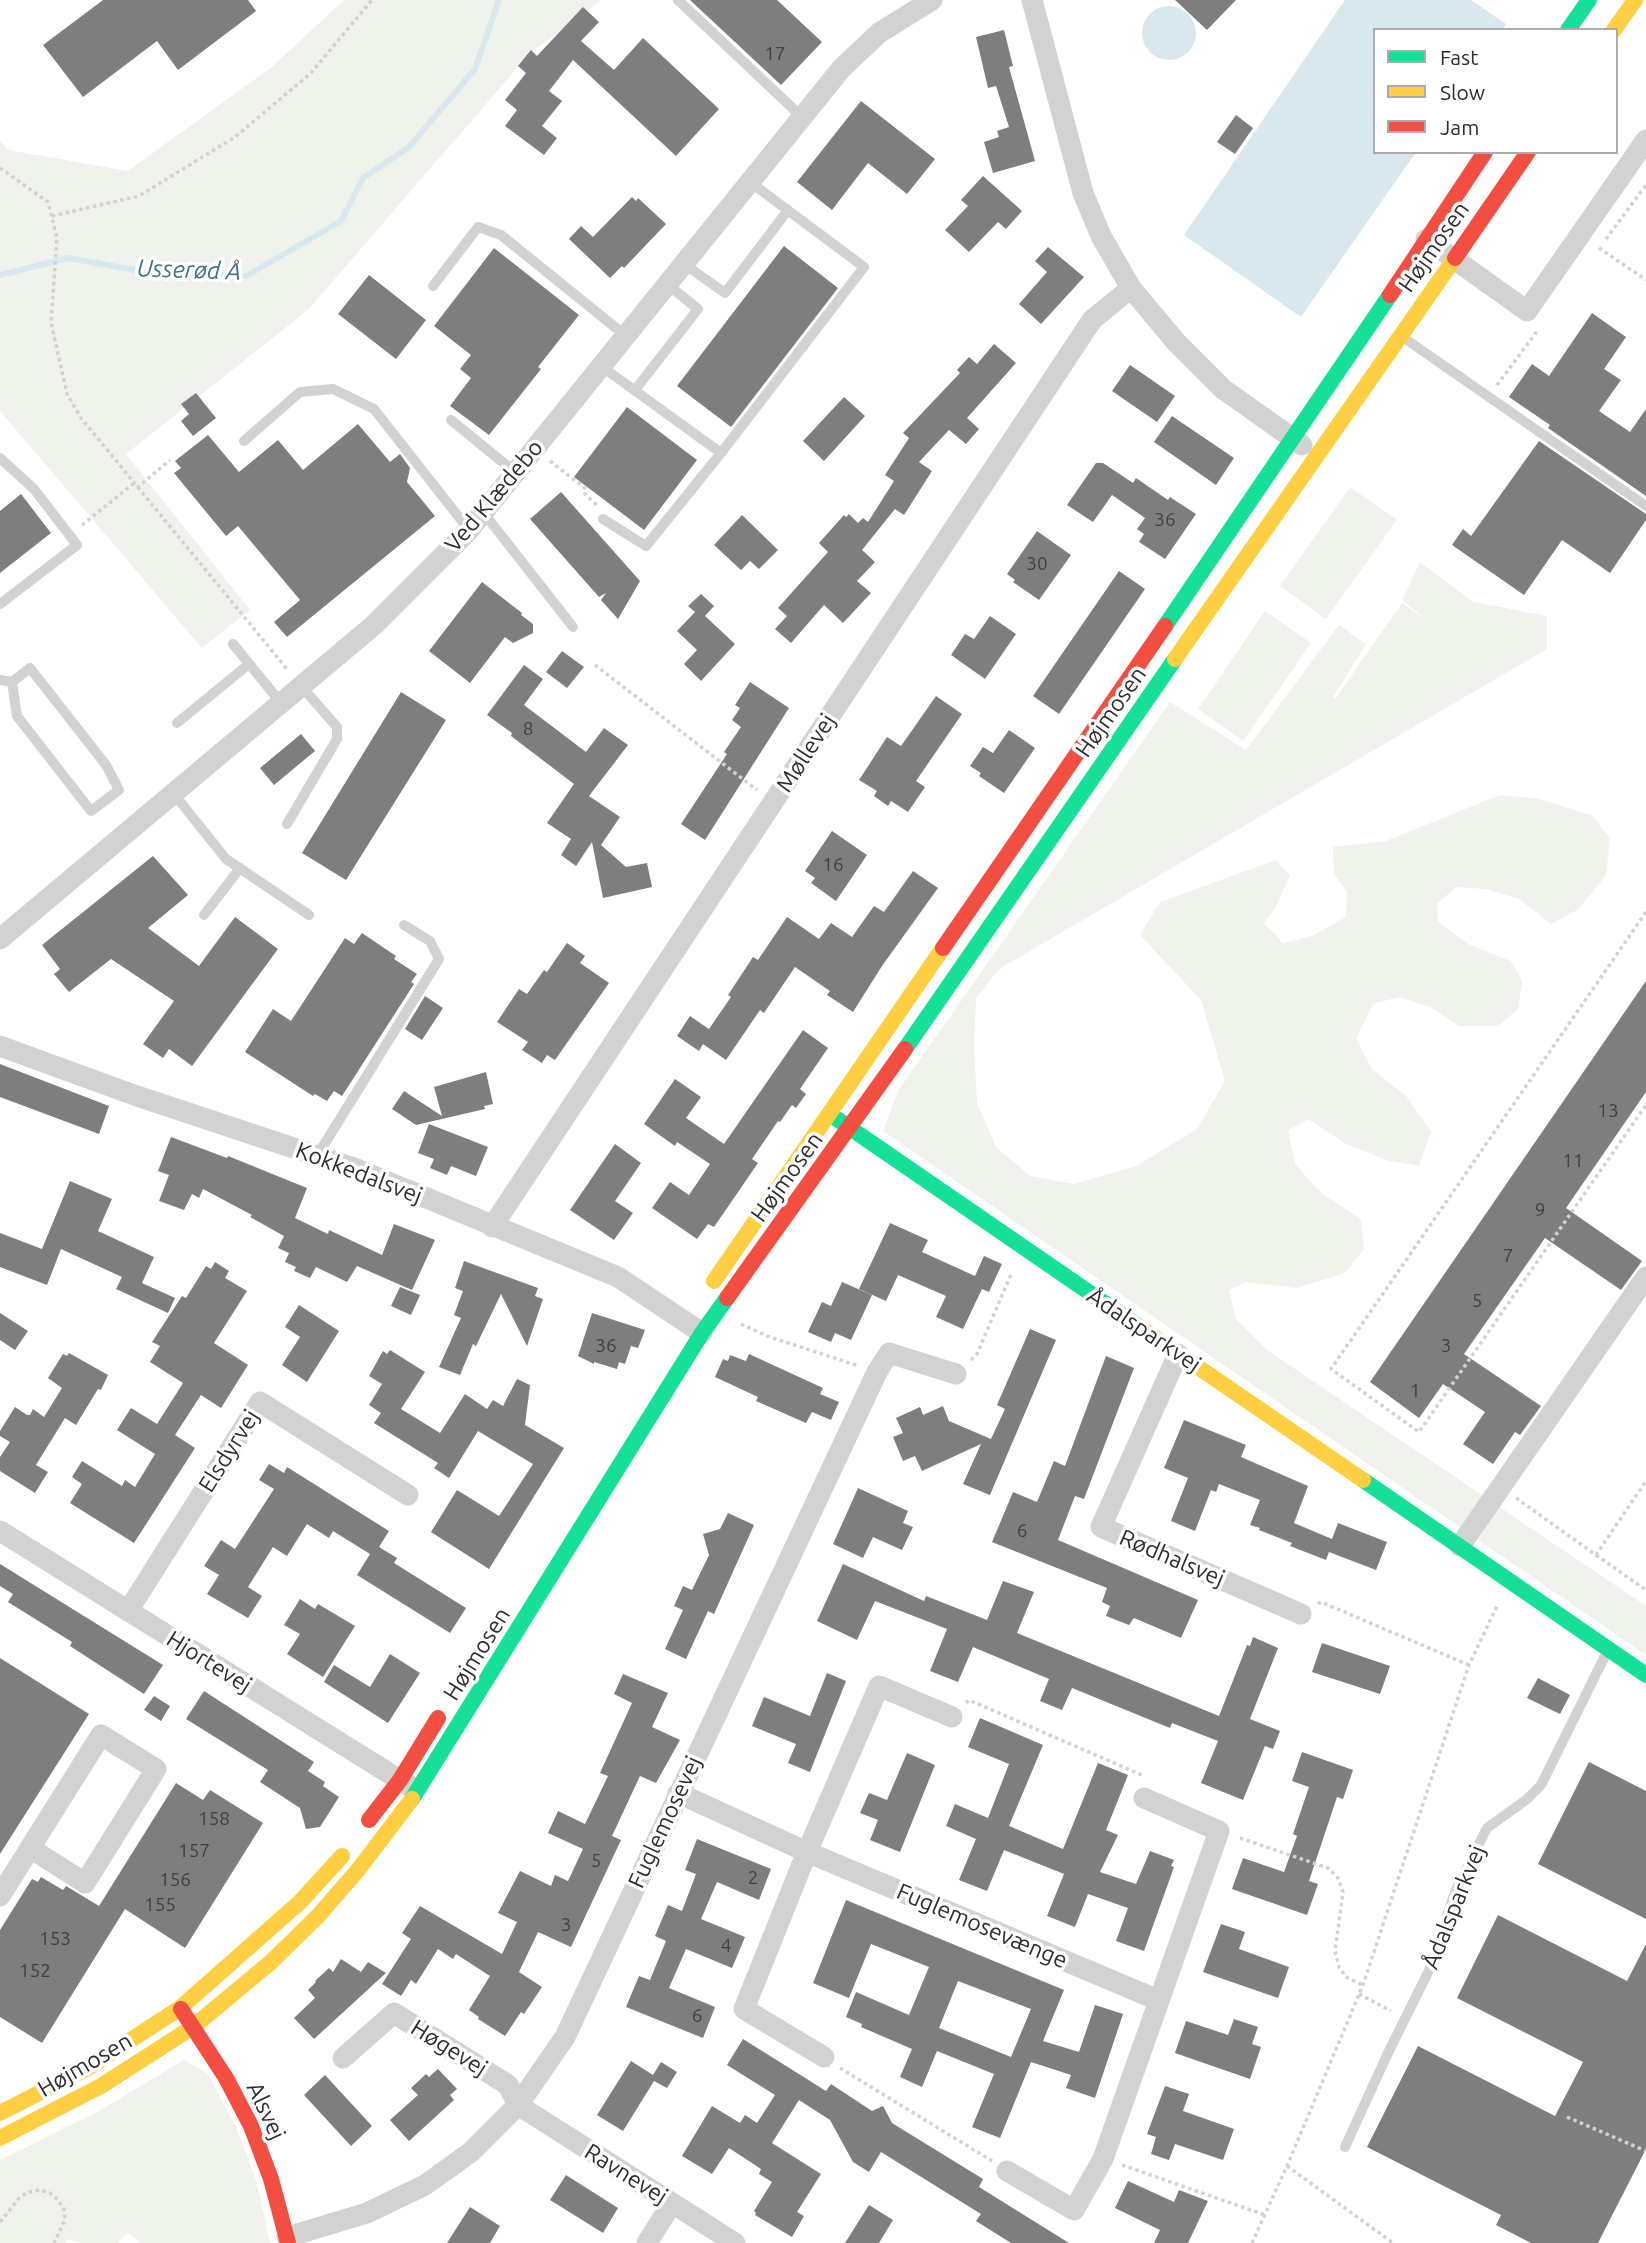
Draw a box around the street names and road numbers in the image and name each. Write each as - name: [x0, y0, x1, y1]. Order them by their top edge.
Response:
- street label: Højmosen: [1393, 196, 1475, 298]
- street label: Ved Klædebo: [439, 434, 549, 558]
- street label: Højmosen: [1070, 661, 1152, 763]
- street label: Møllevej: [771, 709, 841, 797]
- street label: Højmosen: [745, 1127, 829, 1227]
- street label: Kokkedalsvej: [292, 1136, 426, 1210]
- street label: Ådalsparkvej: [1082, 1282, 1206, 1378]
- street label: Elsdyrvej: [193, 1405, 265, 1497]
- street label: Rødhalsvej: [1115, 1523, 1229, 1593]
- street label: Højmosen: [438, 1603, 516, 1705]
- street label: Hjortevej: [161, 1625, 257, 1699]
- street label: Fuglemosevej: [622, 1752, 708, 1892]
- street label: Ådalsparkvej: [1417, 1841, 1491, 1973]
- street label: Fuglemosevænge: [892, 1878, 1072, 1974]
- street label: Høgevej: [406, 2014, 492, 2082]
- street label: Højmosen: [33, 2027, 137, 2103]
- street label: Alsvej: [241, 2078, 291, 2144]
- street label: Ravnevej: [579, 2138, 673, 2210]

